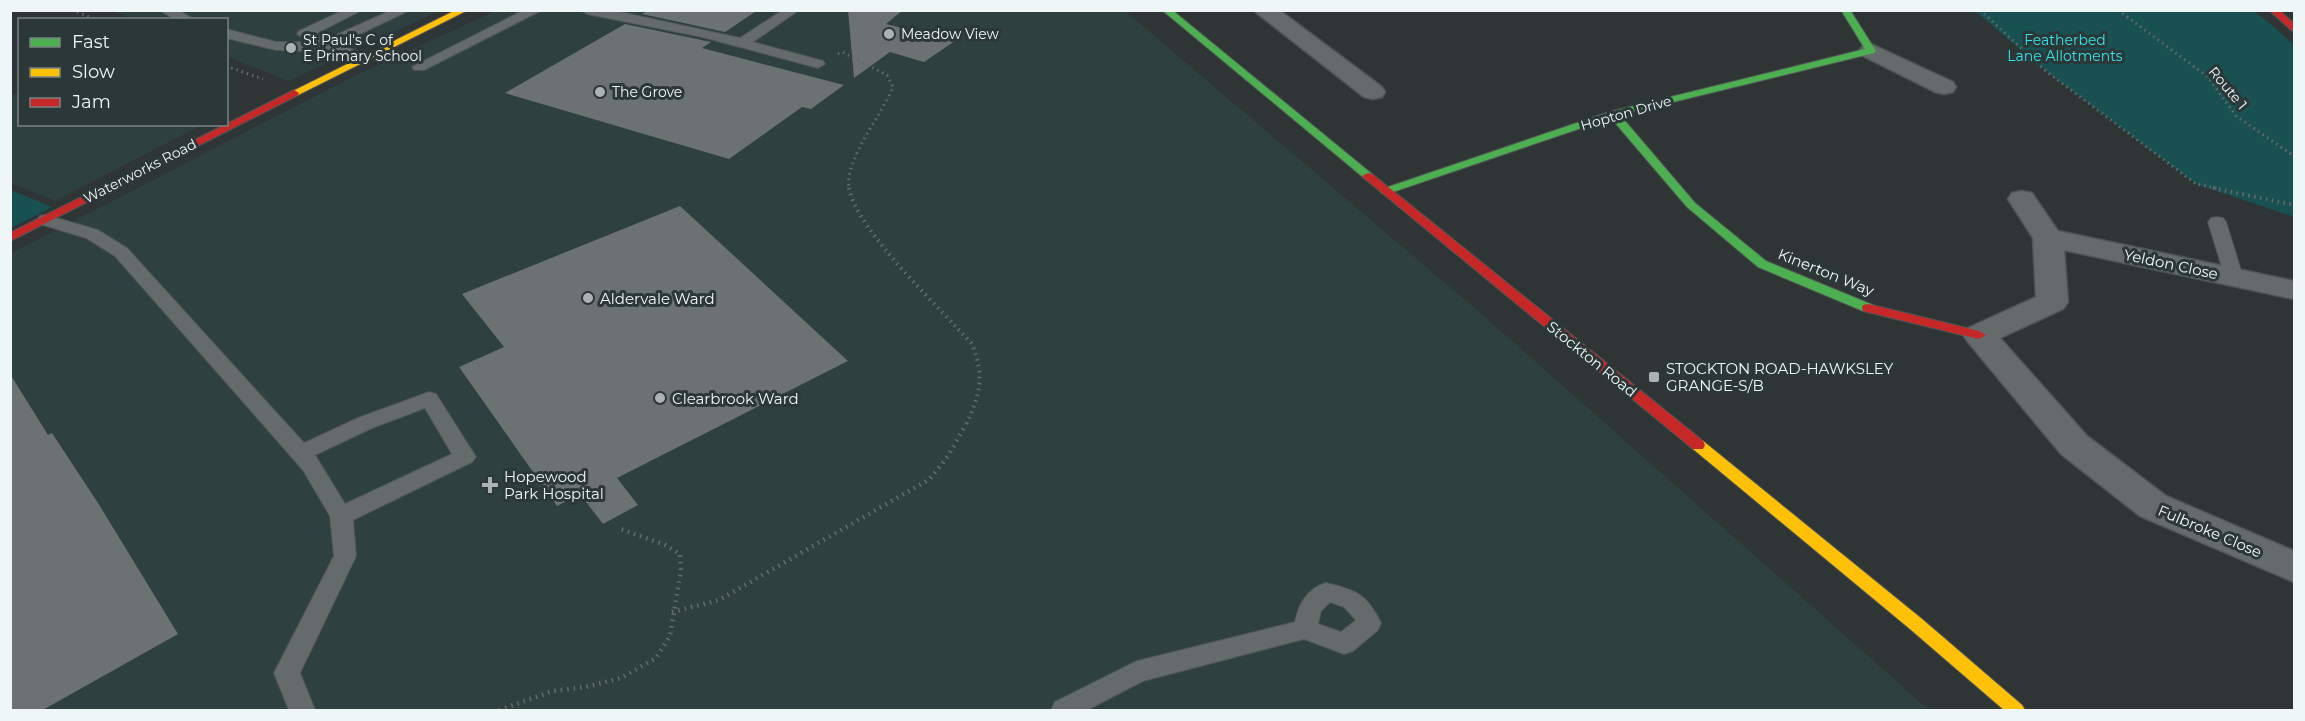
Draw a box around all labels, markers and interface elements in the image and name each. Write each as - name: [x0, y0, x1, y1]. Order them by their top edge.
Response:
- legend: [18, 18, 228, 126]
- place label: Meadow View: [901, 25, 1000, 43]
- marker: Meadow View: [882, 27, 896, 41]
- text: Fast: [72, 31, 110, 53]
- place label: St Paul's C of E Primary School: [303, 31, 422, 65]
- park label: Featherbed Lane Allotments: [2007, 31, 2123, 65]
- marker: St Paul's C of E Primary School: [284, 41, 298, 55]
- text: Slow: [72, 61, 115, 83]
- street label: Route 1: [2205, 63, 2251, 113]
- place label: The Grove: [612, 83, 682, 101]
- marker: The Grove: [593, 85, 607, 99]
- text: Jam: [71, 91, 111, 113]
- street label: Hopton Drive: [1579, 91, 1673, 135]
- street label: Waterworks Road: [81, 135, 199, 207]
- street label: Kinerton Way: [1775, 244, 1878, 300]
- street label: Yeldon Close: [2122, 245, 2220, 283]
- place label: Aldervale Ward: [600, 289, 715, 308]
- marker: Aldervale Ward: [581, 291, 595, 305]
- street label: Stockton Road: [1543, 317, 1641, 401]
- place label: STOCKTON ROAD-HAWKSLEY GRANGE-S/B: [1666, 359, 1894, 395]
- marker: STOCKTON ROAD-HAWKSLEY GRANGE-S/B: [1647, 370, 1661, 384]
- place label: Clearbrook Ward: [672, 389, 799, 408]
- marker: Clearbrook Ward: [653, 391, 667, 405]
- place label: Hopewood Park Hospital: [504, 467, 604, 503]
- marker: Hopewood Park Hospital: [481, 476, 499, 494]
- street label: Fulbroke Close: [2155, 501, 2265, 561]

